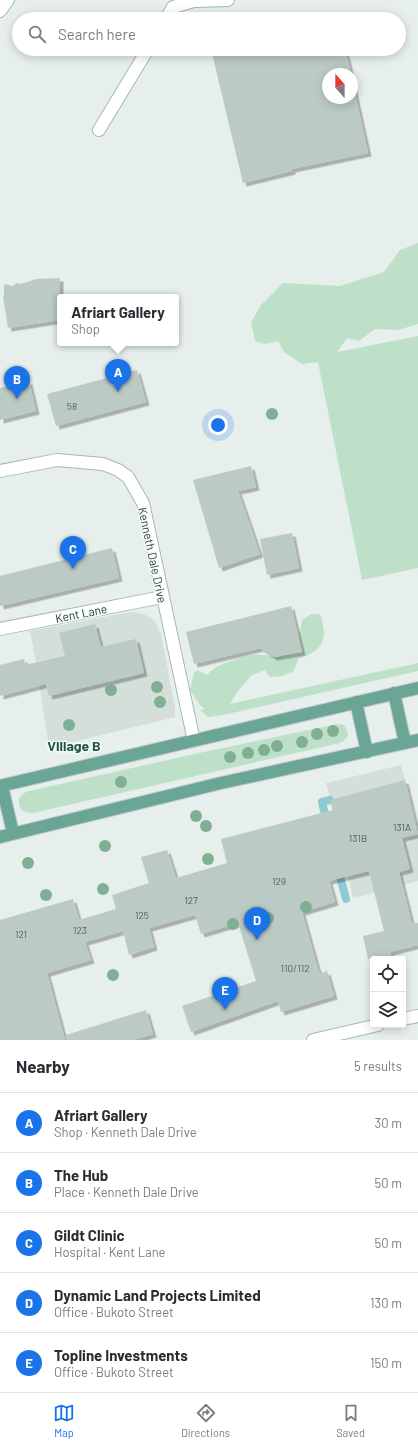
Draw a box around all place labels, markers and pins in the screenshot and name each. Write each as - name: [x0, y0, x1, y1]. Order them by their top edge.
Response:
- pin: A: [105, 359, 131, 392]
- pin: B: [4, 366, 30, 399]
- pin: C: [60, 536, 86, 569]
- pin: D: [244, 907, 270, 940]
- pin: E: [212, 977, 238, 1010]

